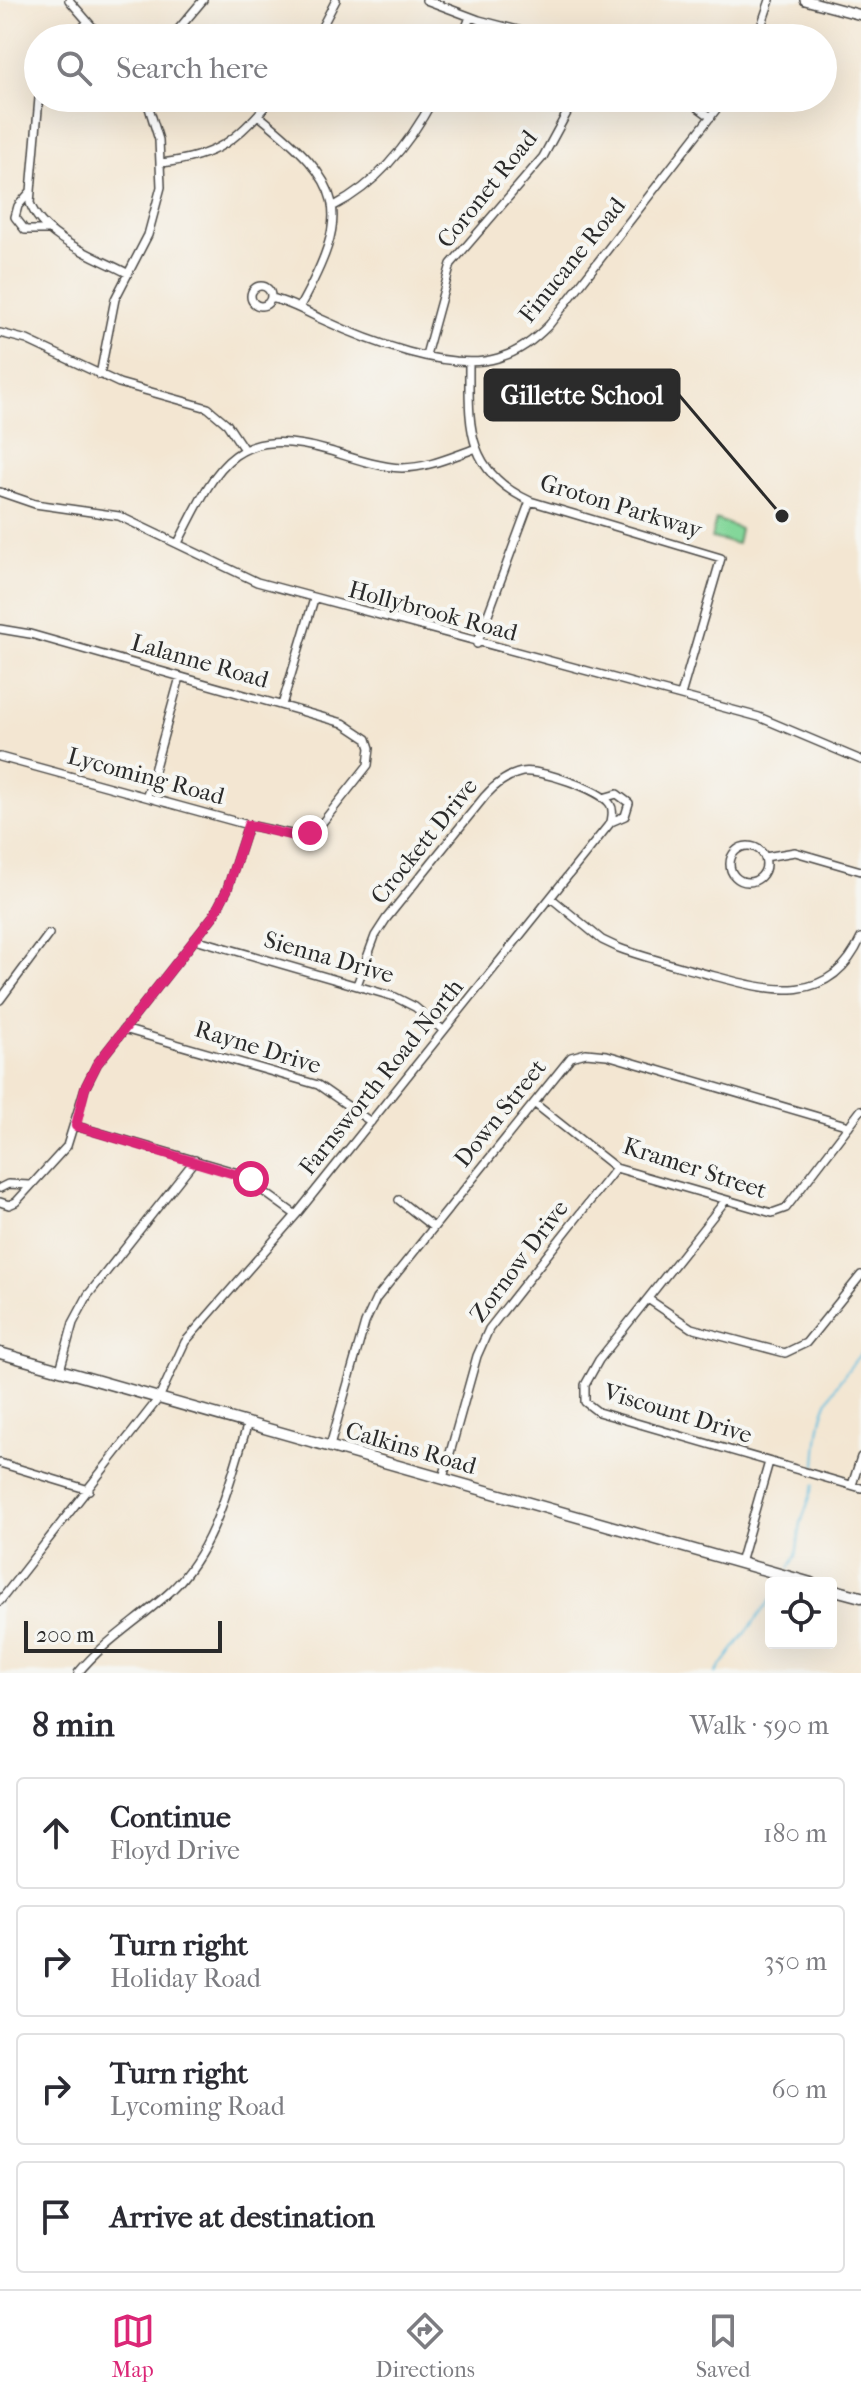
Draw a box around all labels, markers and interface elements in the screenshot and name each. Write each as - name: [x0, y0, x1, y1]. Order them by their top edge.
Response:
- search box: [24, 24, 837, 112]
- icon: search: [52, 46, 96, 90]
- text: Search here: [116, 51, 268, 86]
- street label: Coronet Road: [431, 124, 543, 253]
- street label: Finucane Road: [513, 191, 632, 328]
- callout: Gillette School: [485, 370, 679, 420]
- text: Gillette School: [501, 380, 664, 411]
- street label: Groton Parkway: [537, 468, 706, 544]
- street label: Hollybrook Road: [345, 575, 521, 647]
- street label: Lalanne Road: [128, 628, 273, 694]
- street label: Lycoming Road: [64, 742, 228, 811]
- street label: Crockett Drive: [365, 772, 483, 909]
- route end: [292, 815, 328, 851]
- street label: Sienna Drive: [261, 925, 397, 989]
- street label: Farnsworth Road North: [293, 973, 469, 1181]
- street label: Rayne Drive: [191, 1015, 325, 1080]
- street label: Down Street: [448, 1053, 552, 1172]
- street label: Kramer Street: [620, 1132, 771, 1204]
- route start: [233, 1161, 269, 1197]
- street label: Zornow Drive: [464, 1194, 574, 1328]
- street label: Viscount Drive: [599, 1377, 756, 1449]
- street label: Calkins Road: [342, 1416, 481, 1480]
- map controls: [765, 1577, 837, 1649]
- button: locate: [765, 1577, 837, 1649]
- scale bar: [24, 1617, 222, 1653]
- text: 200 m: [36, 1622, 95, 1648]
- text: 8 min: [32, 1705, 114, 1745]
- text: Walk · 590 m: [690, 1710, 829, 1741]
- text: Continue: [110, 1800, 231, 1835]
- icon: ahead: [34, 1811, 78, 1855]
- text: 180 m: [763, 1818, 827, 1849]
- text: Floyd Drive: [110, 1835, 240, 1866]
- text: Turn right: [110, 1928, 248, 1963]
- icon: right: [34, 1939, 78, 1983]
- text: 350 m: [764, 1946, 827, 1977]
- text: Holiday Road: [110, 1963, 261, 1994]
- text: Turn right: [110, 2056, 248, 2091]
- icon: right: [34, 2067, 78, 2111]
- text: 60 m: [771, 2074, 827, 2105]
- text: Lycoming Road: [110, 2091, 285, 2122]
- icon: arrive: [34, 2195, 78, 2239]
- text: Arrive at destination: [110, 2200, 375, 2235]
- tab: Map: [111, 2309, 155, 2383]
- tab: Directions: [376, 2309, 475, 2383]
- tab: Saved: [696, 2309, 750, 2383]

